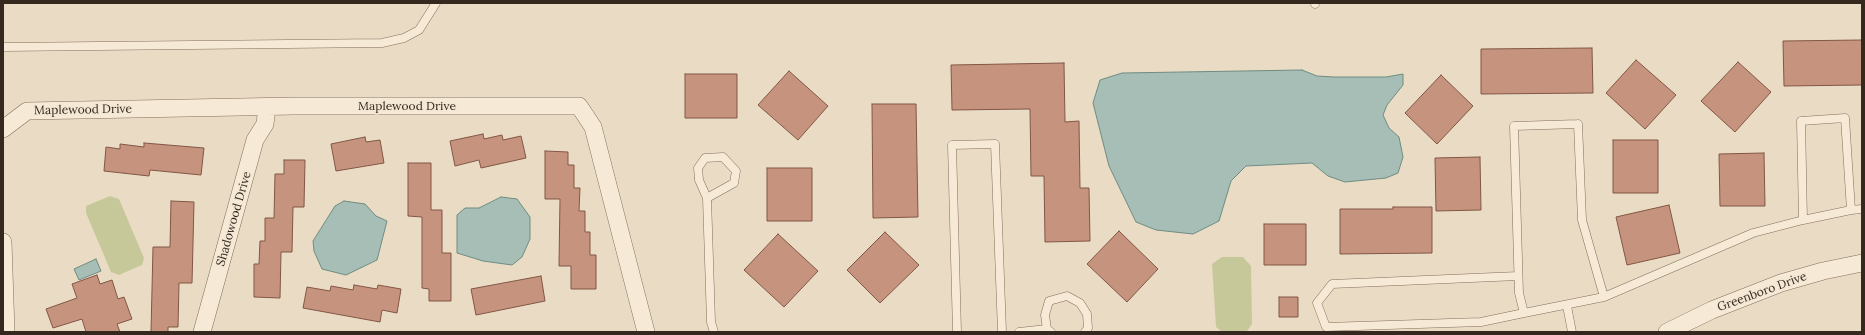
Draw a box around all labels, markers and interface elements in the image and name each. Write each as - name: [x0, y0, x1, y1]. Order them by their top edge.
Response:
- street label: Maplewood Drive: [358, 100, 456, 114]
- street label: Maplewood Drive: [34, 102, 132, 118]
- street label: Shadowood Drive: [214, 170, 254, 268]
- street label: Greenboro Drive: [1715, 269, 1809, 315]

